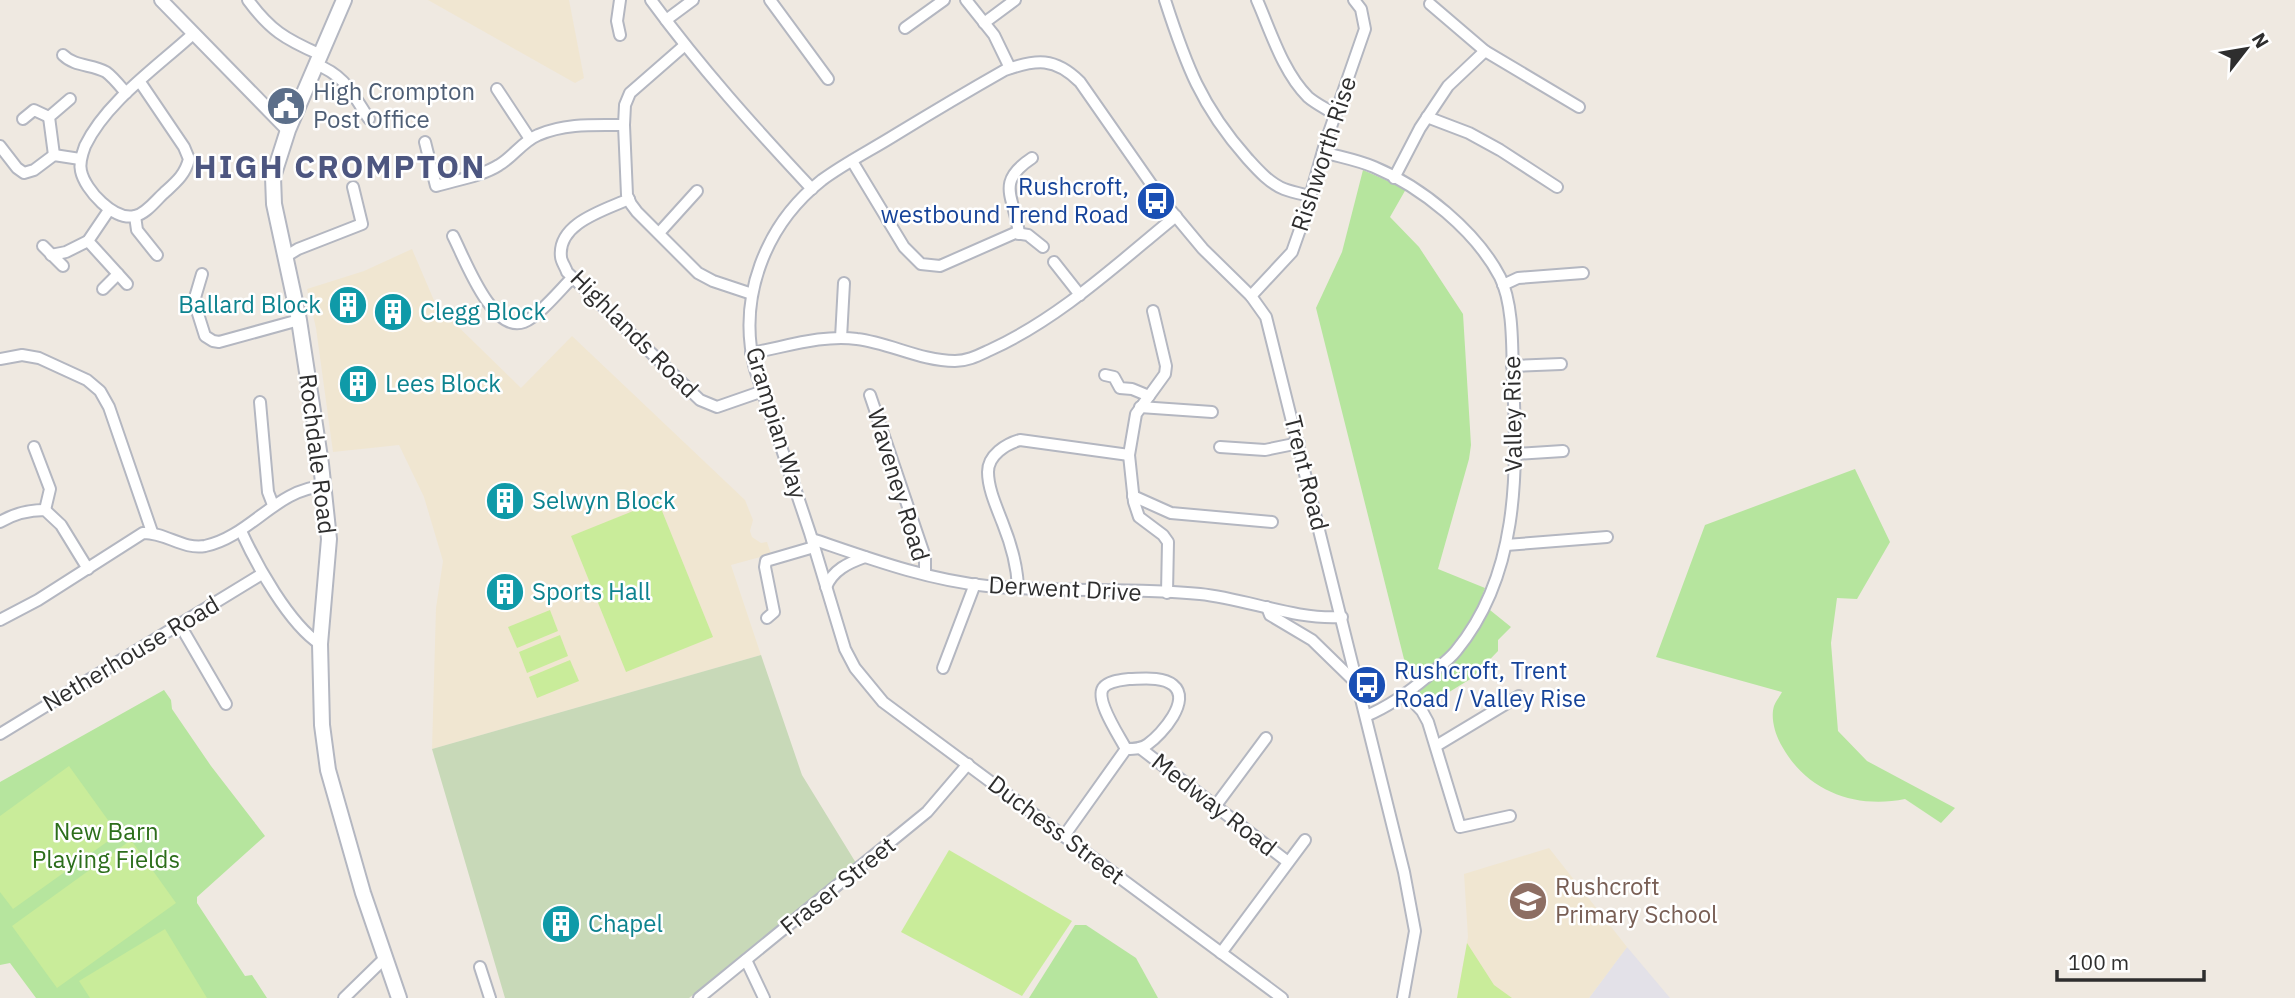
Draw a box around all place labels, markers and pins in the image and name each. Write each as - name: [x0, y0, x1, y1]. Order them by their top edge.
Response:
- place label: High Crompton Post Office: [313, 75, 475, 135]
- public building icon: High Crompton Post Office: [265, 85, 307, 127]
- place label: Rushcroft, westbound Trend Road: [880, 170, 1129, 230]
- bus stop icon: Rushcroft, westbound Trend Road: [1135, 180, 1177, 222]
- building icon: Ballard Block: [327, 284, 369, 326]
- place label: Ballard Block: [178, 288, 321, 320]
- building icon: Clegg Block: [372, 291, 414, 333]
- place label: Clegg Block: [420, 295, 546, 327]
- building icon: Lees Block: [337, 363, 379, 405]
- place label: Lees Block: [385, 367, 501, 399]
- building icon: Selwyn Block: [484, 480, 526, 522]
- place label: Selwyn Block: [532, 484, 676, 516]
- building icon: Sports Hall: [484, 571, 526, 613]
- place label: Sports Hall: [532, 575, 651, 607]
- place label: Rushcroft, Trent Road / Valley Rise: [1394, 654, 1586, 714]
- bus stop icon: Rushcroft, Trent Road / Valley Rise: [1346, 664, 1388, 706]
- place label: Rushcroft Primary School: [1555, 870, 1718, 930]
- school or university icon: Rushcroft Primary School: [1507, 880, 1549, 922]
- building icon: Chapel: [540, 903, 582, 945]
- place label: Chapel: [588, 907, 663, 939]

